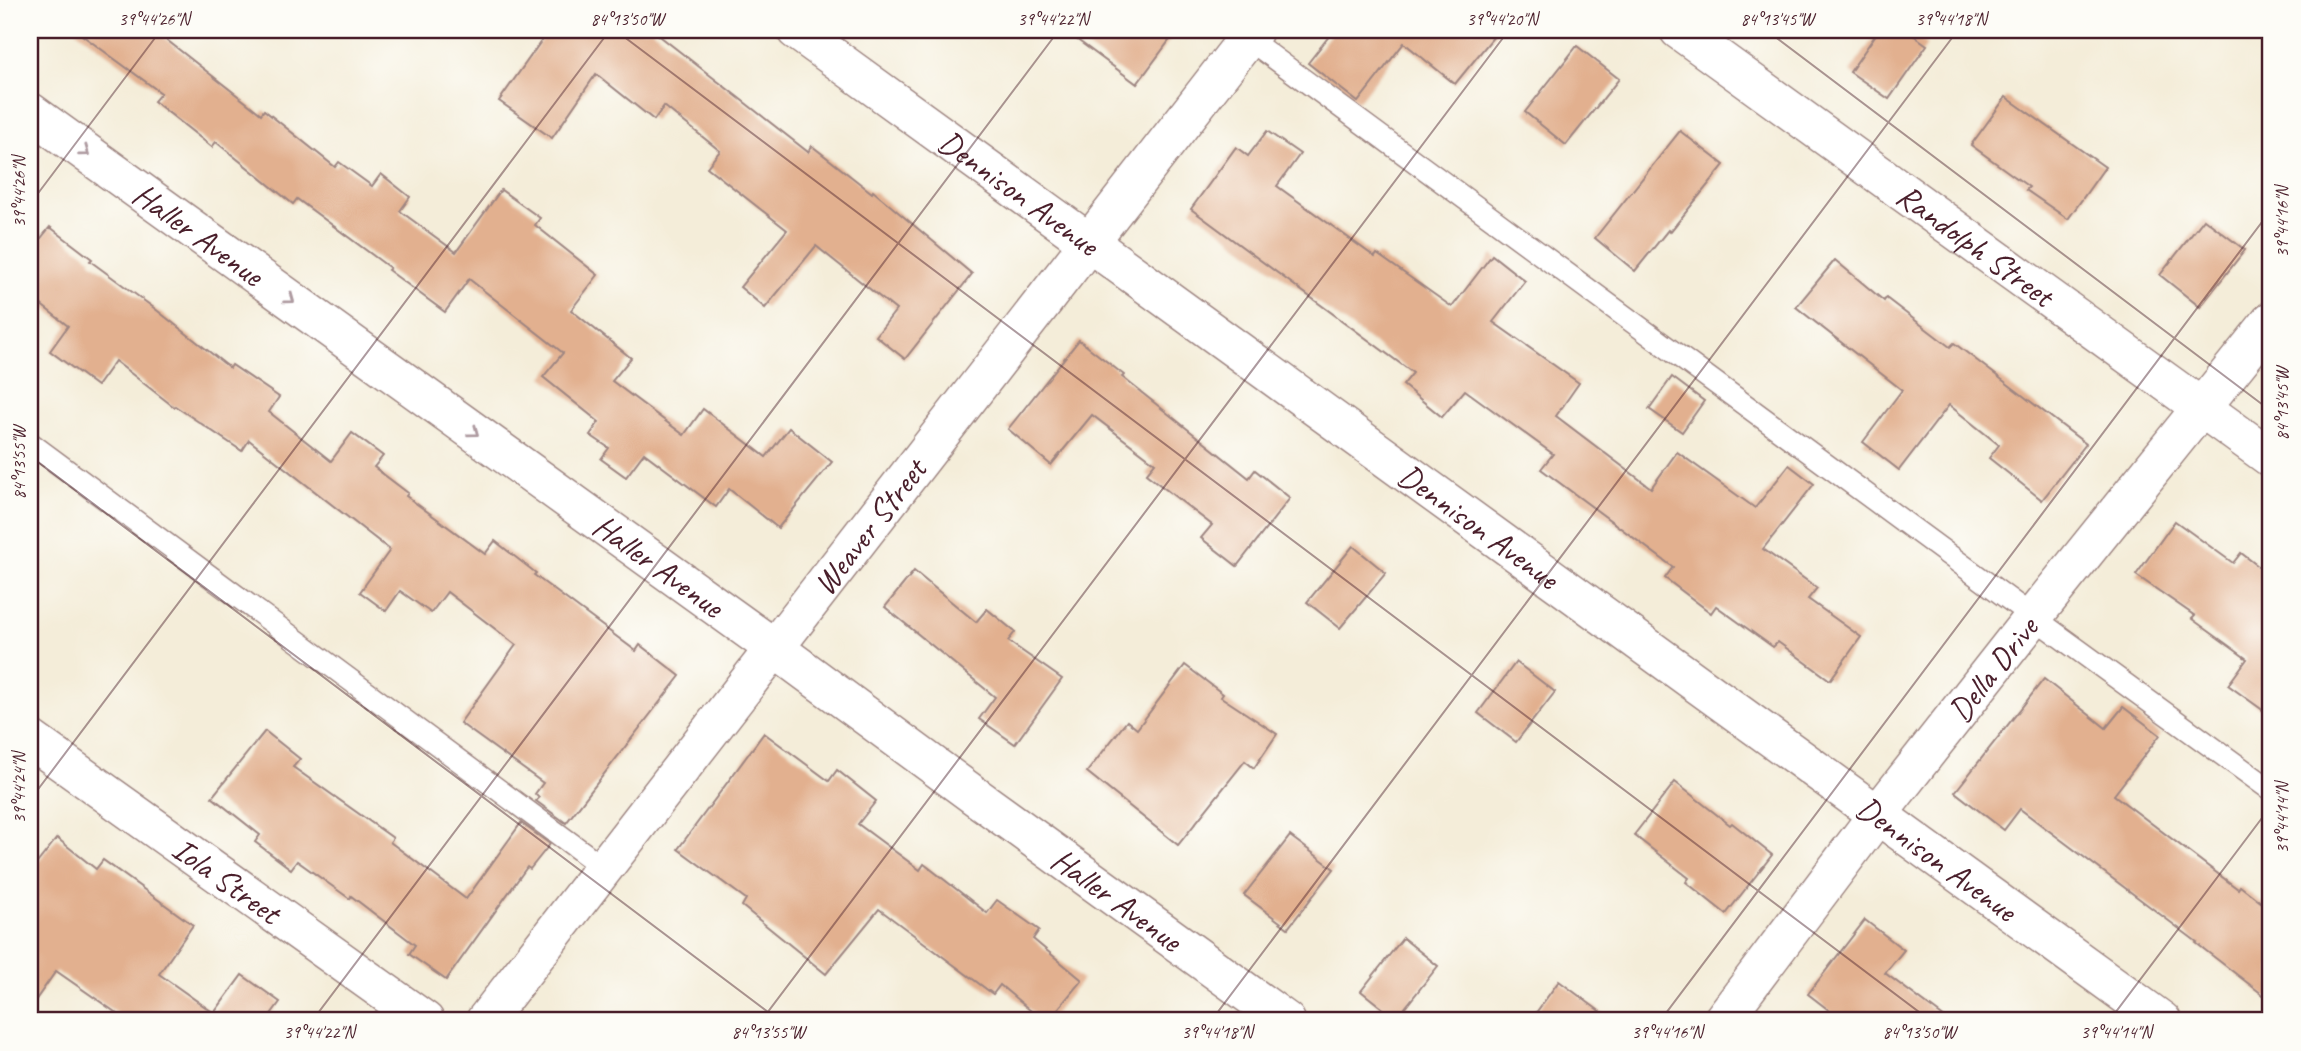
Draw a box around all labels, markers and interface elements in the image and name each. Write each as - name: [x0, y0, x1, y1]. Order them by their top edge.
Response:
- text: 39°44'26"N: [119, 8, 193, 30]
- text: 84°13'50"W: [590, 8, 667, 30]
- text: 39°44'22"N: [1018, 8, 1092, 30]
- text: 39°44'20"N: [1467, 8, 1541, 30]
- text: 84°13'45"W: [1740, 8, 1817, 30]
- text: 39°44'18"N: [1916, 8, 1990, 30]
- street label: Dennison Avenue: [930, 121, 1109, 266]
- one-way arrow: [77, 143, 90, 156]
- text: 39°44'26"N: [8, 153, 30, 227]
- street label: Haller Avenue: [125, 173, 273, 297]
- street label: Randolph Street: [1888, 174, 2064, 318]
- text: 39°44'16"N: [2271, 183, 2293, 257]
- one-way arrow: [282, 291, 295, 303]
- text: 84°13'45"W: [2271, 364, 2293, 441]
- text: 84°13'55"W: [8, 423, 30, 500]
- one-way arrow: [466, 424, 479, 436]
- street label: Weaver Street: [804, 448, 937, 603]
- street label: Dennison Avenue: [1390, 454, 1569, 600]
- street label: Haller Avenue: [585, 505, 733, 628]
- street label: Della Drive: [1939, 607, 2049, 730]
- text: 39°44'24"N: [8, 749, 30, 823]
- text: 39°44'14"N: [2271, 779, 2293, 853]
- street label: Dennison Avenue: [1848, 787, 2027, 932]
- street label: Iola Street: [164, 828, 291, 935]
- street label: Haller Avenue: [1043, 838, 1192, 962]
- text: 39°44'22"N: [284, 1021, 358, 1043]
- text: 84°13'55"W: [731, 1021, 808, 1043]
- text: 39°44'18"N: [1182, 1021, 1256, 1043]
- text: 39°44'16"N: [1632, 1021, 1706, 1043]
- text: 84°13'50"W: [1882, 1021, 1959, 1043]
- text: 39°44'14"N: [2081, 1021, 2155, 1043]

